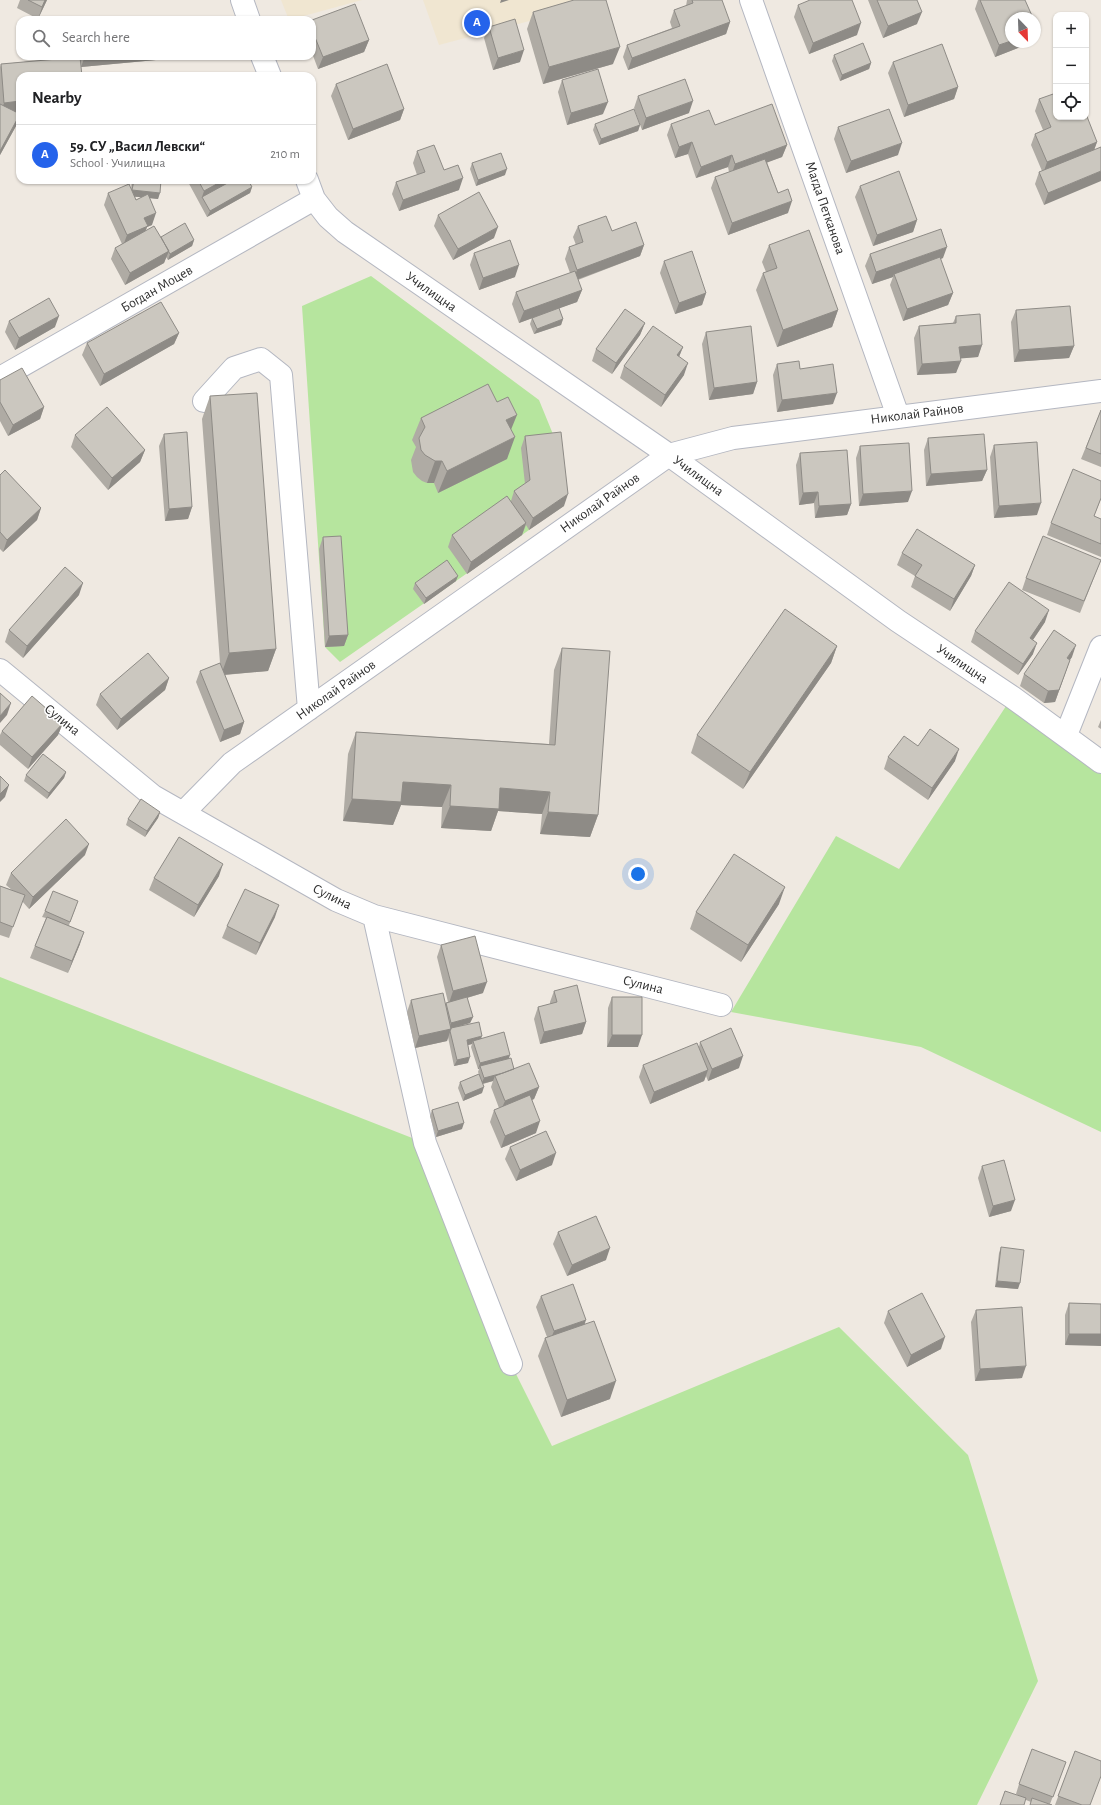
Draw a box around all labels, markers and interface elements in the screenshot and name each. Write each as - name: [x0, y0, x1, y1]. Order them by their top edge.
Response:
- pin: A: [464, 8, 490, 38]
- north arrow: [1005, 12, 1041, 48]
- map controls: [1053, 12, 1089, 120]
- button: +: [1053, 12, 1089, 48]
- search box: [16, 16, 316, 60]
- icon: search: [30, 27, 52, 49]
- text: Search here: [62, 30, 130, 45]
- button: −: [1053, 48, 1089, 84]
- button: locate: [1053, 84, 1089, 120]
- text: Nearby: [32, 89, 82, 106]
- text: 59. СУ „Васил Левски“: [70, 139, 205, 154]
- text: A: [41, 148, 49, 161]
- text: 210 m: [270, 148, 300, 161]
- text: School · Училищна: [70, 157, 165, 170]
- street label: Магда Петканова: [803, 160, 848, 257]
- street label: Богдан Моцев: [119, 263, 195, 315]
- street label: Училищна: [403, 269, 460, 315]
- street label: Николай Райнов: [870, 401, 964, 427]
- street label: Училищна: [670, 453, 726, 499]
- street label: Николай Райнов: [558, 470, 642, 536]
- street label: Училищна: [934, 642, 991, 687]
- street label: Николай Райнов: [294, 657, 378, 723]
- street label: Сулина: [42, 702, 83, 739]
- your location: [628, 864, 648, 884]
- street label: Сулина: [311, 882, 354, 913]
- street label: Сулина: [621, 973, 665, 997]

